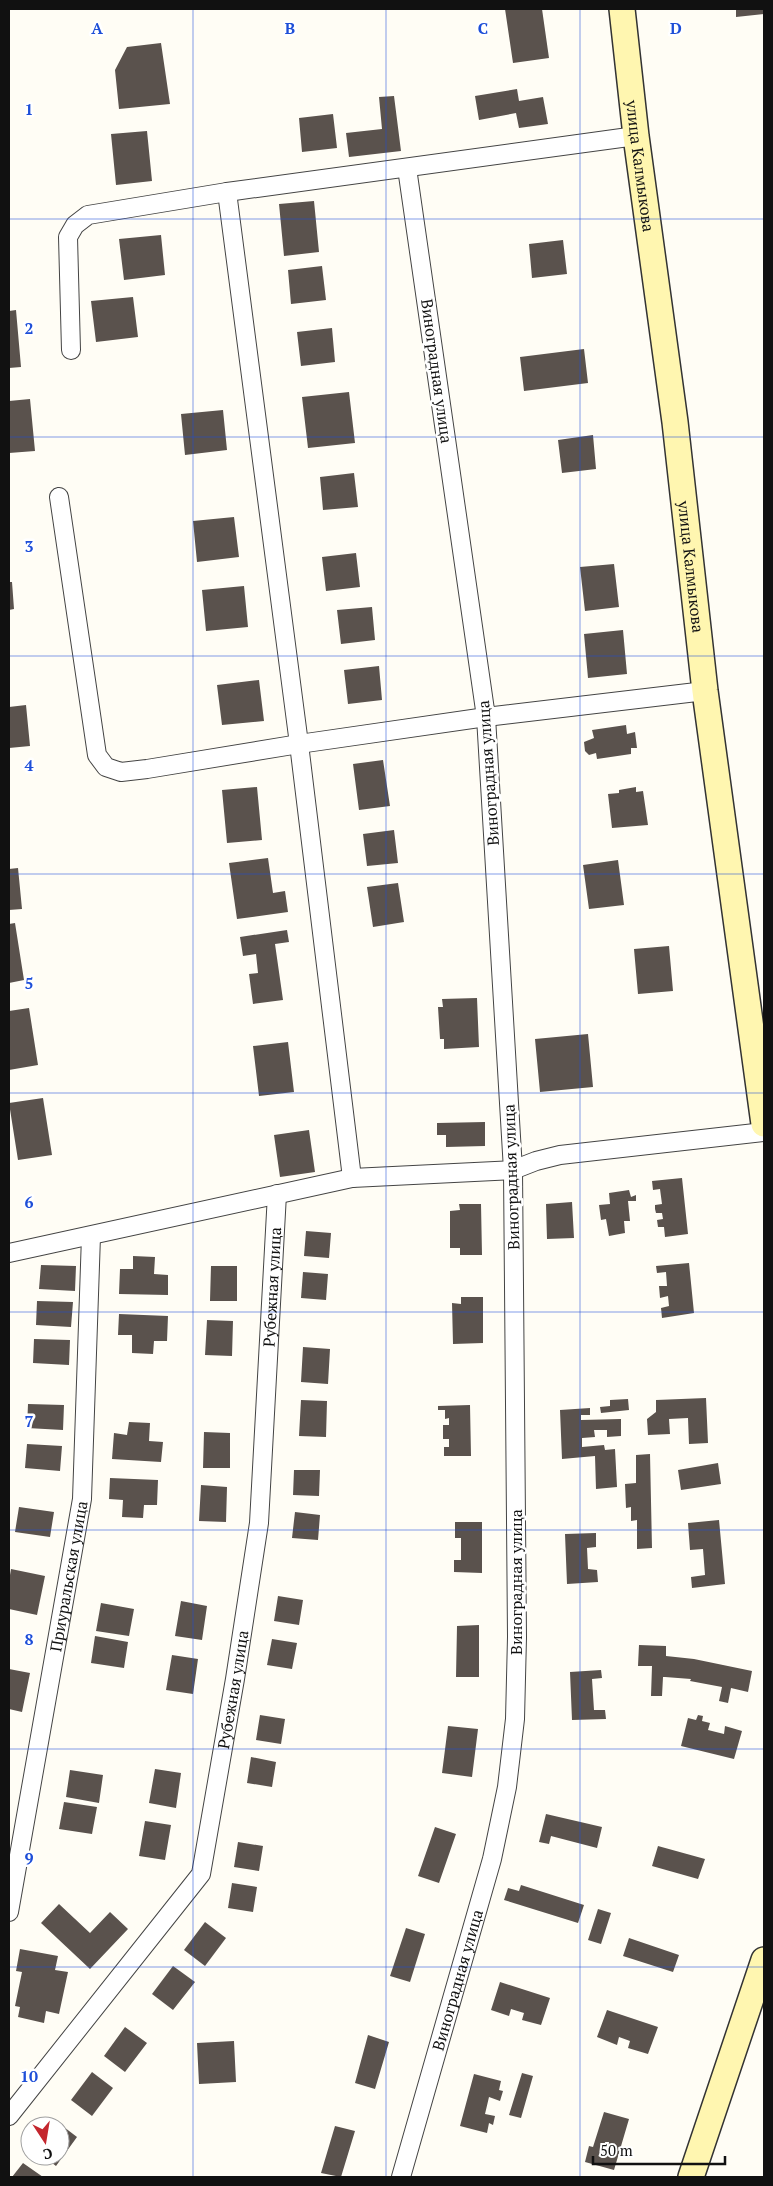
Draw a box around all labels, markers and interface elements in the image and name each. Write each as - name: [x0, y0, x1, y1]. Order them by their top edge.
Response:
- text: A: [91, 17, 103, 39]
- text: B: [285, 17, 295, 39]
- text: C: [478, 17, 488, 39]
- text: D: [670, 17, 682, 39]
- text: 1: [24, 98, 34, 120]
- street label: улица Калмыкова: [621, 98, 660, 233]
- street label: Виноградная улица: [416, 297, 458, 445]
- text: 2: [24, 317, 34, 339]
- street label: улица Калмыкова: [673, 499, 709, 634]
- text: 3: [24, 535, 34, 557]
- street label: Виноградная улица: [472, 700, 504, 846]
- text: 4: [24, 754, 34, 776]
- text: 5: [24, 972, 34, 994]
- street label: Виноградная улица: [497, 1104, 525, 1250]
- text: 6: [24, 1191, 34, 1213]
- street label: Рубежная улица: [258, 1227, 286, 1348]
- text: 7: [24, 1410, 34, 1432]
- street label: Приуральская улица: [44, 1499, 93, 1653]
- street label: Виноградная улица: [505, 1509, 527, 1655]
- text: 8: [24, 1628, 34, 1650]
- street label: Рубежная улица: [212, 1629, 253, 1751]
- text: 9: [24, 1847, 34, 1869]
- street label: Виноградная улица: [427, 1907, 488, 2053]
- text: 10: [20, 2065, 38, 2087]
- north arrow: [20, 2116, 70, 2166]
- scale bar: [593, 2134, 726, 2166]
- text: 50 m: [600, 2140, 633, 2160]
- text: С: [41, 2144, 54, 2164]

